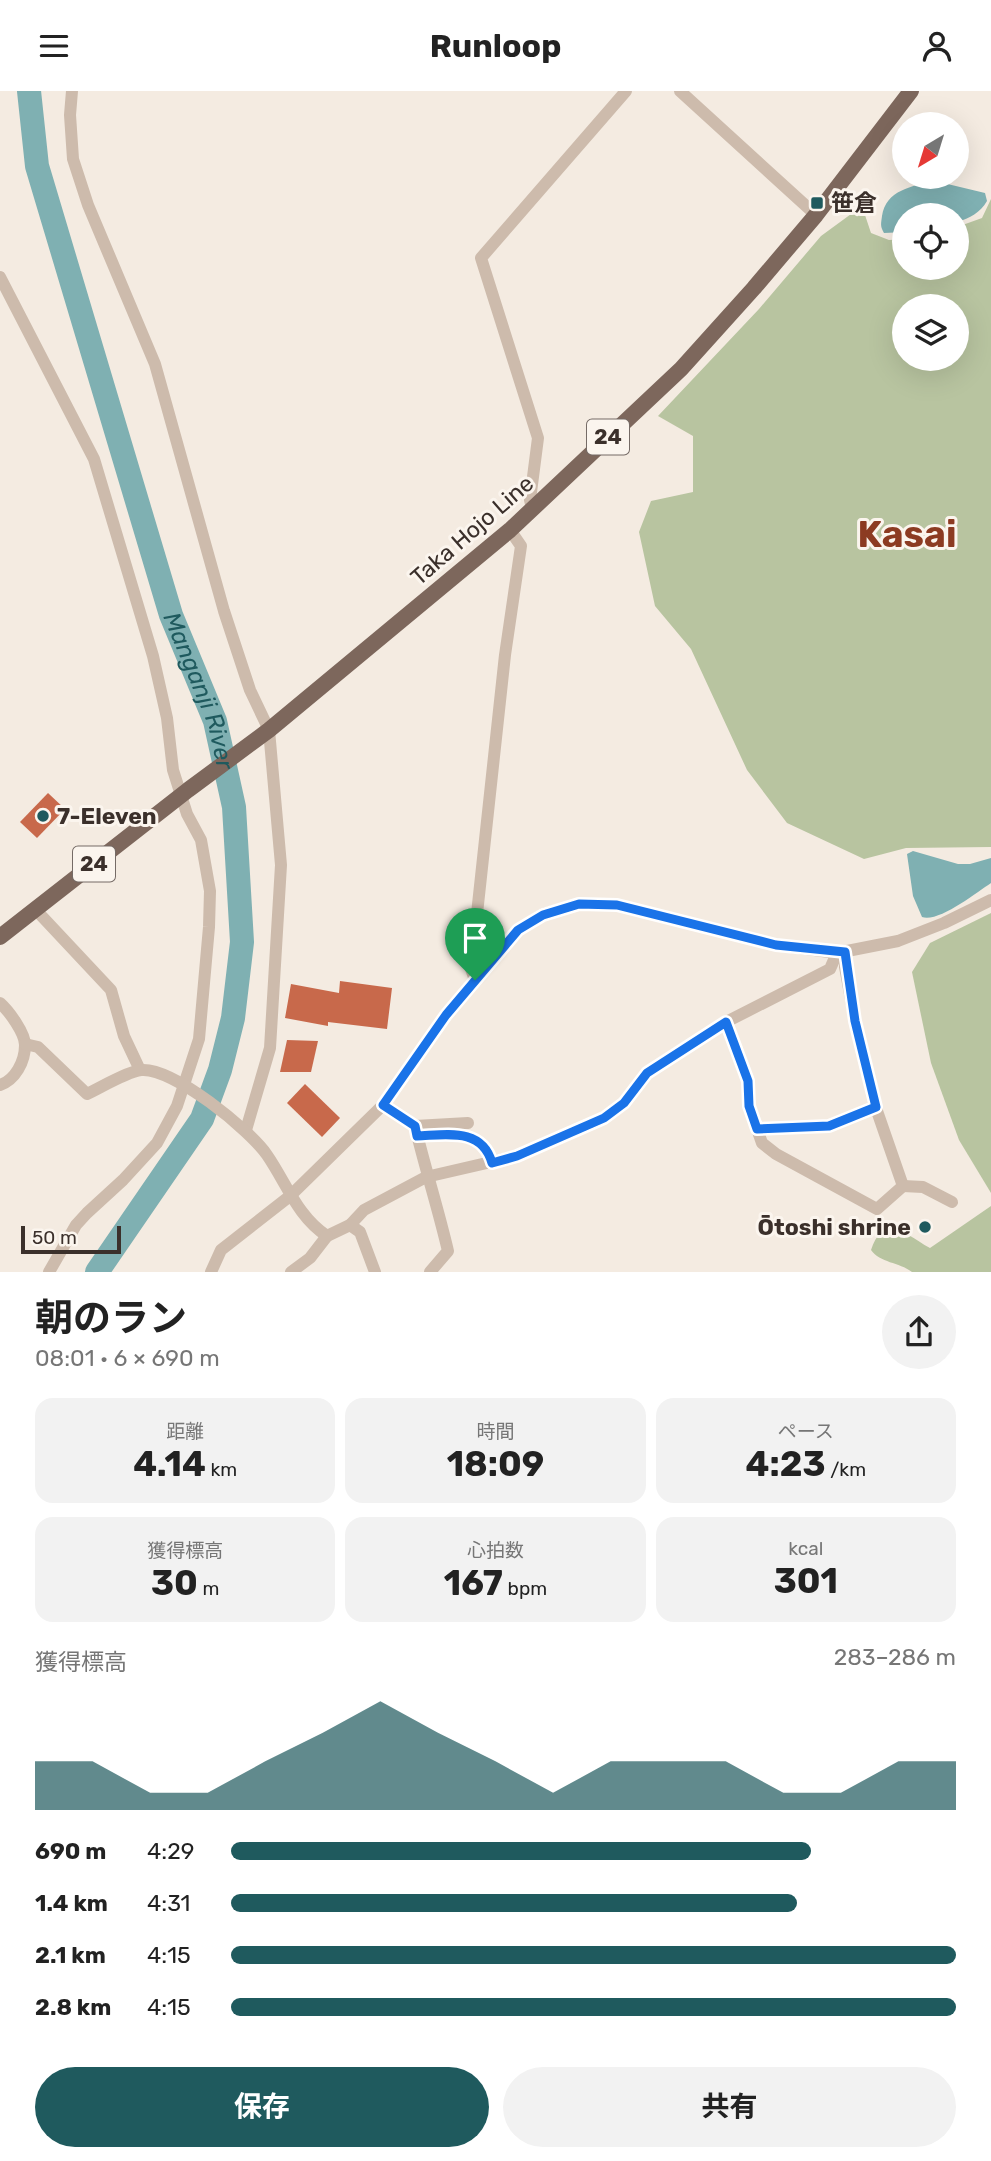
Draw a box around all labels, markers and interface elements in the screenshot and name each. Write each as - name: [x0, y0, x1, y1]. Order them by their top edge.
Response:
- icon: menu: [35, 27, 73, 65]
- text: Runloop: [430, 27, 561, 65]
- icon: person: [918, 27, 956, 65]
- north arrow: [892, 112, 970, 189]
- map controls: [892, 112, 969, 371]
- place label: 笹倉: [831, 189, 877, 217]
- marker: 笹倉: [809, 195, 825, 211]
- button: locate: [892, 203, 969, 280]
- button: layers: [892, 294, 969, 371]
- road number: 24: [587, 419, 629, 455]
- street label: Taka Hojo Line: [405, 469, 539, 591]
- district label: Kasai: [858, 512, 956, 556]
- water label: Manganji River: [157, 608, 239, 773]
- place label: 7-Eleven: [57, 802, 157, 830]
- marker: 7-Eleven: [35, 808, 51, 824]
- road number: 24: [73, 847, 115, 881]
- pin: [445, 908, 505, 980]
- icon: arrive: [456, 919, 494, 957]
- place label: Ōtoshi shrine: [758, 1213, 911, 1241]
- marker: Ōtoshi shrine: [917, 1219, 933, 1235]
- scale bar: [21, 1223, 121, 1255]
- text: 50 m: [32, 1226, 77, 1249]
- text: 朝のラン: [35, 1295, 187, 1341]
- button: share: [882, 1295, 956, 1369]
- text: 08:01 · 6 × 690 m: [35, 1344, 220, 1372]
- text: 距離: [166, 1420, 204, 1443]
- text: 時間: [476, 1420, 515, 1443]
- text: ペース: [778, 1420, 834, 1443]
- text: 4.14: [133, 1443, 206, 1485]
- text: 18:09: [447, 1443, 544, 1485]
- text: 4:23: [746, 1443, 826, 1485]
- text: km: [206, 1458, 237, 1481]
- text: /km: [826, 1458, 866, 1481]
- text: kcal: [788, 1537, 823, 1560]
- text: 獲得標高: [147, 1539, 223, 1562]
- text: 心拍数: [467, 1539, 524, 1562]
- text: 301: [774, 1560, 838, 1602]
- text: 30: [151, 1562, 198, 1604]
- text: 167: [444, 1562, 503, 1604]
- text: m: [198, 1577, 219, 1600]
- text: bpm: [503, 1577, 547, 1600]
- text: 283–286 m: [834, 1643, 956, 1671]
- text: 獲得標高: [35, 1648, 127, 1676]
- text: 690 m: [35, 1837, 106, 1865]
- text: 4:29: [147, 1837, 194, 1865]
- text: 1.4 km: [35, 1889, 108, 1917]
- text: 4:31: [147, 1889, 190, 1917]
- text: 2.1 km: [35, 1941, 106, 1969]
- text: 4:15: [147, 1941, 191, 1969]
- text: 2.8 km: [35, 1993, 111, 2021]
- text: 4:15: [147, 1993, 191, 2021]
- button: 保存: [35, 2067, 489, 2147]
- button: 共有: [503, 2067, 956, 2147]

